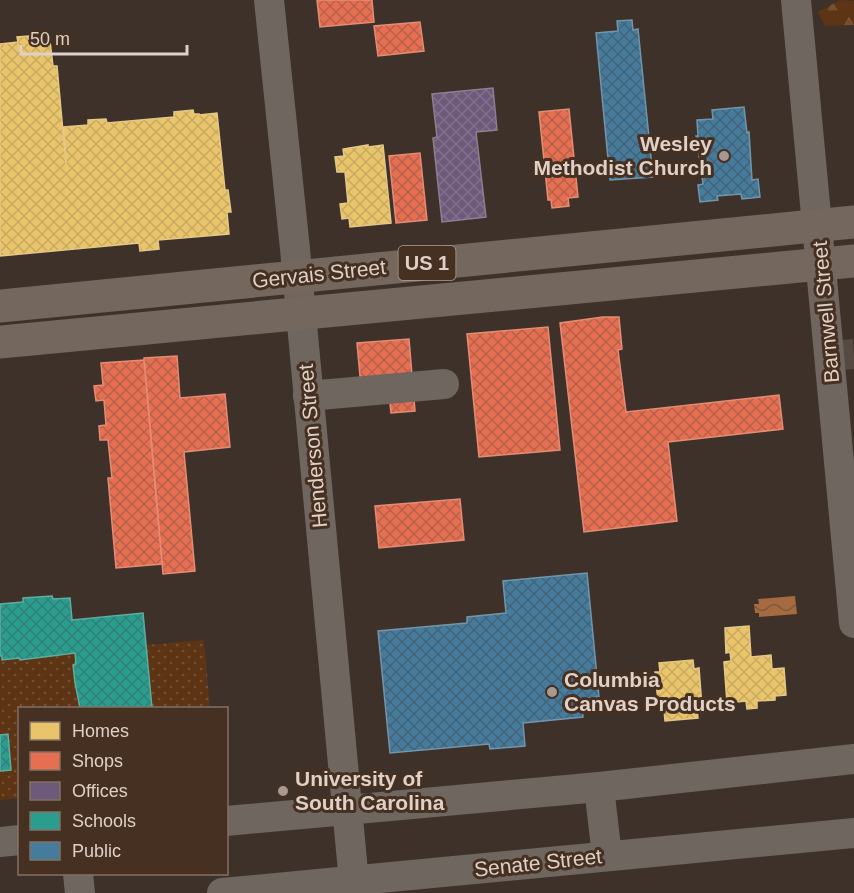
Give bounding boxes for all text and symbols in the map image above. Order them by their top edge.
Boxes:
scale bar [21,18,188,56]
text: 50 m [30,29,70,49]
place label: Wesley Methodist Church [534,132,712,179]
marker: Wesley Methodist Church [717,149,731,163]
street label: Barnwell Street [808,240,843,384]
road number: US 1 [398,246,456,280]
street label: Gervais Street [251,255,387,292]
street label: Henderson Street [294,363,331,529]
place label: Columbia Canvas Products [564,668,736,715]
marker: Columbia Canvas Products [545,685,559,699]
legend [18,707,228,875]
text: Homes [72,721,129,741]
text: Shops [72,751,123,771]
place label: University of South Carolina [295,767,445,814]
text: Offices [72,781,128,801]
marker: University of South Carolina [276,784,290,798]
text: Schools [72,811,136,831]
text: Public [72,841,121,861]
street label: Senate Street [473,844,603,881]

